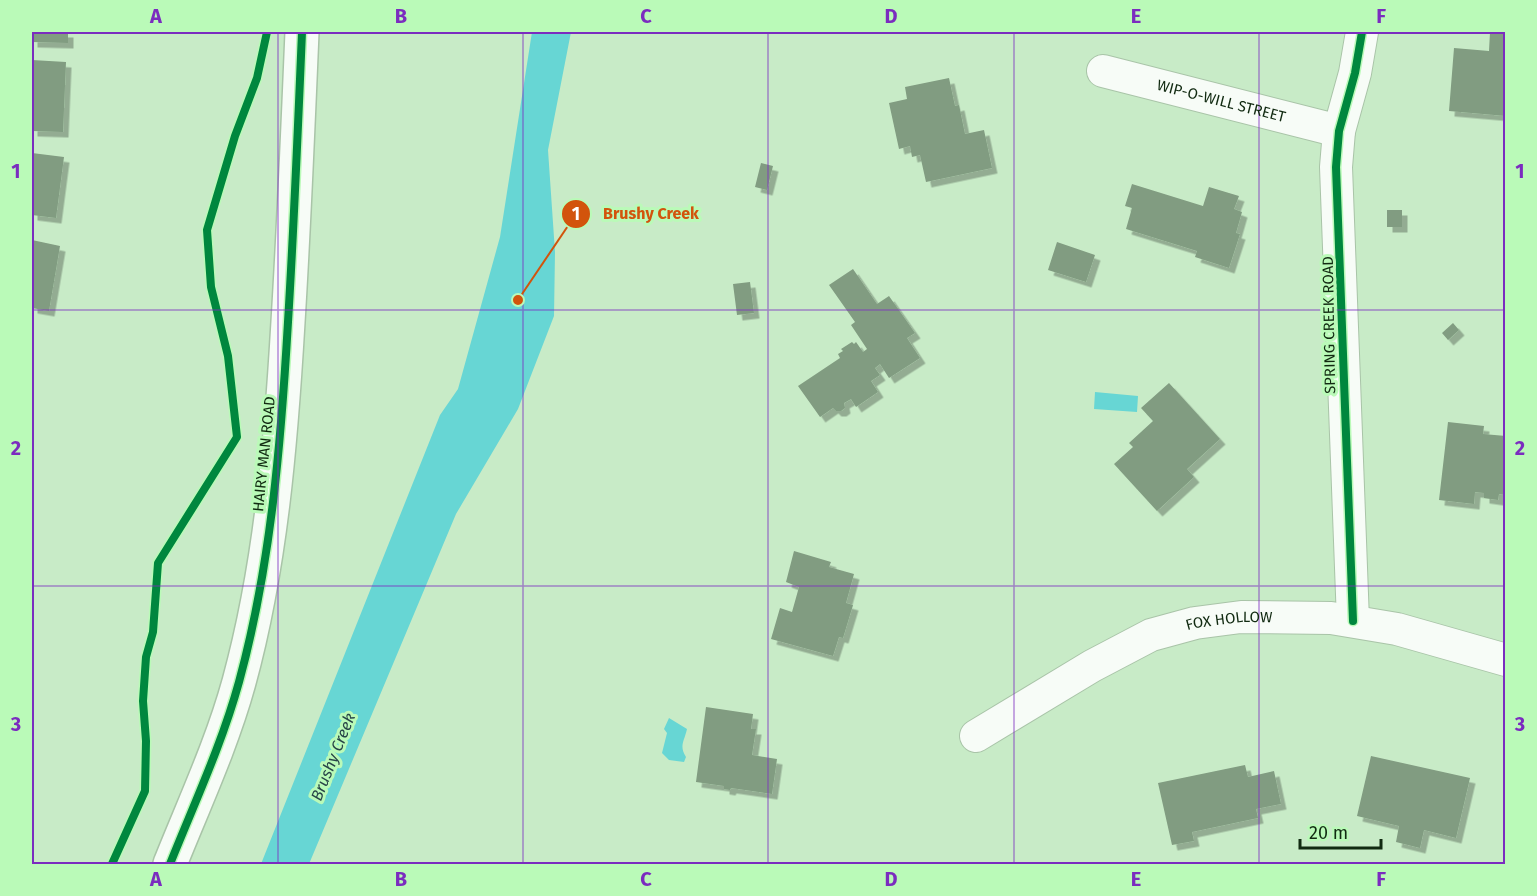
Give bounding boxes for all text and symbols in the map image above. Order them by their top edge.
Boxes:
text: A [149,4,163,28]
text: B [395,4,407,28]
text: C [640,4,652,28]
text: D [884,4,898,28]
text: E [1131,4,1141,28]
text: F [1376,4,1386,28]
street label: WIP-O-WILL STREET [1155,76,1288,126]
text: 1 [11,159,21,183]
text: 1 [1515,159,1525,183]
callout: Brushy Creek [561,197,711,231]
text: 1 [572,203,580,225]
text: Brushy Creek [603,204,699,223]
street label: SPRING CREEK ROAD [1319,256,1339,394]
street label: HAIRY MAN ROAD [249,395,279,513]
text: 2 [11,436,21,460]
text: 2 [1515,436,1525,460]
street label: FOX HOLLOW [1184,608,1273,634]
water label: Brushy Creek [307,710,359,804]
text: 3 [10,712,21,736]
text: 3 [1514,712,1525,736]
scale bar [1300,812,1381,850]
text: 20 m [1309,822,1348,844]
text: A [149,867,163,891]
text: B [395,867,407,891]
text: C [640,867,652,891]
text: D [884,867,898,891]
text: E [1131,867,1141,891]
text: F [1376,867,1386,891]

